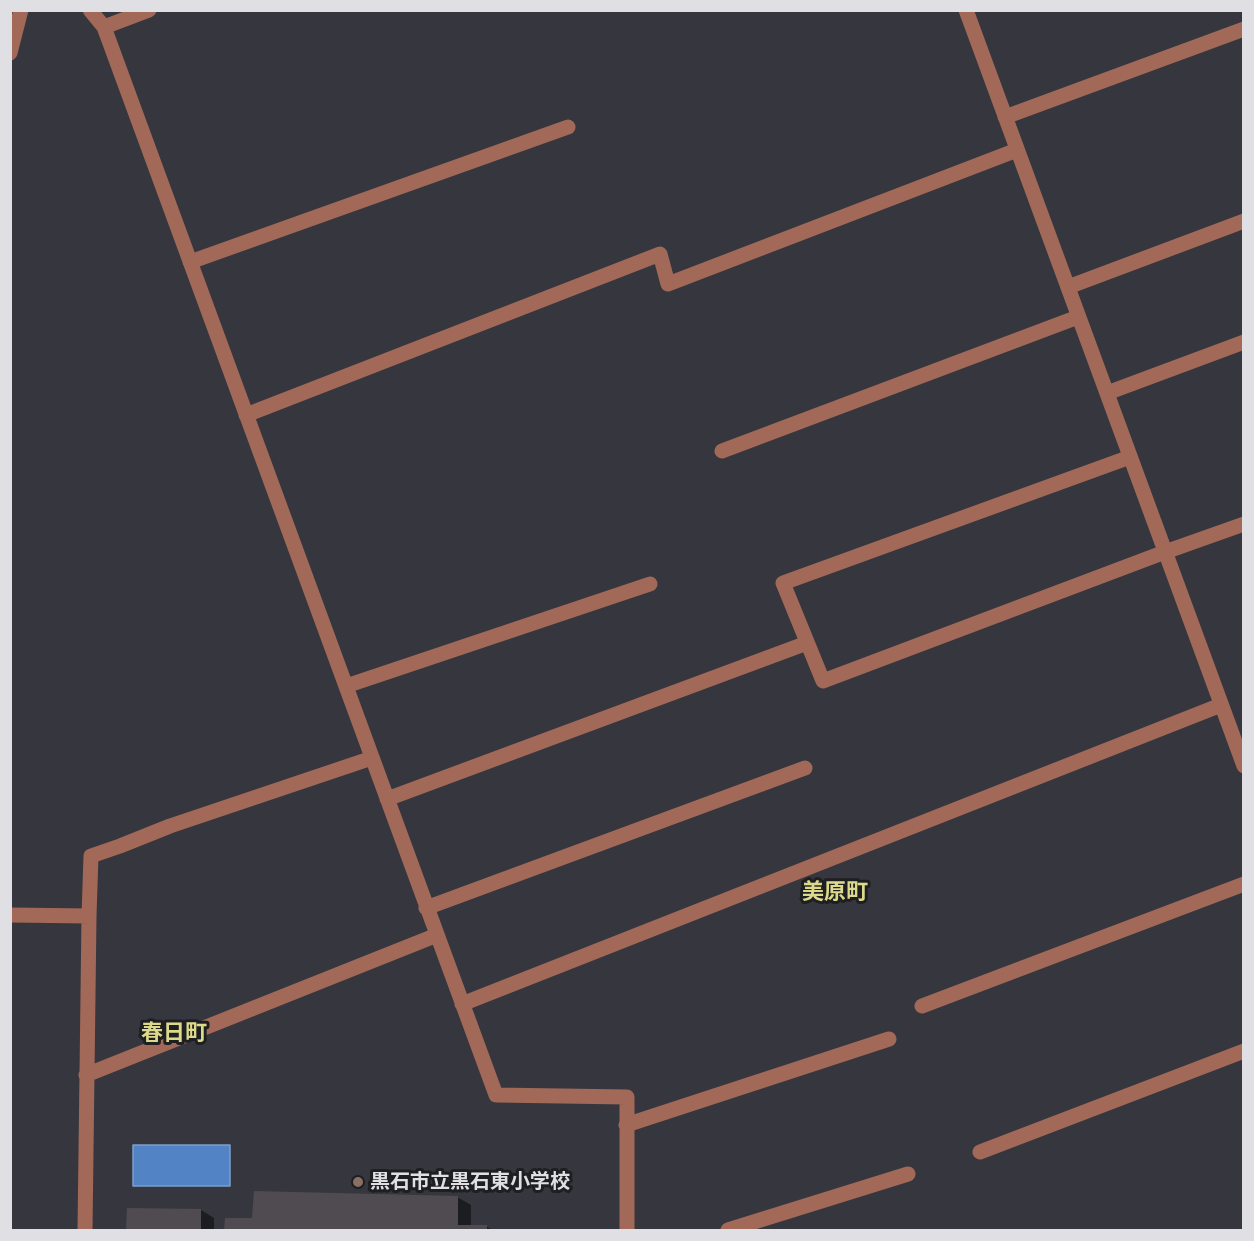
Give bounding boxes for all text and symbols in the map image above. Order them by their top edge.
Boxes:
district label: 美原町 [802,880,868,906]
district label: 春日町 [141,1021,207,1047]
place label: 黒石市立黒石東小学校 [370,1170,570,1194]
marker: 黒石市立黒石東小学校 [351,1175,365,1189]

